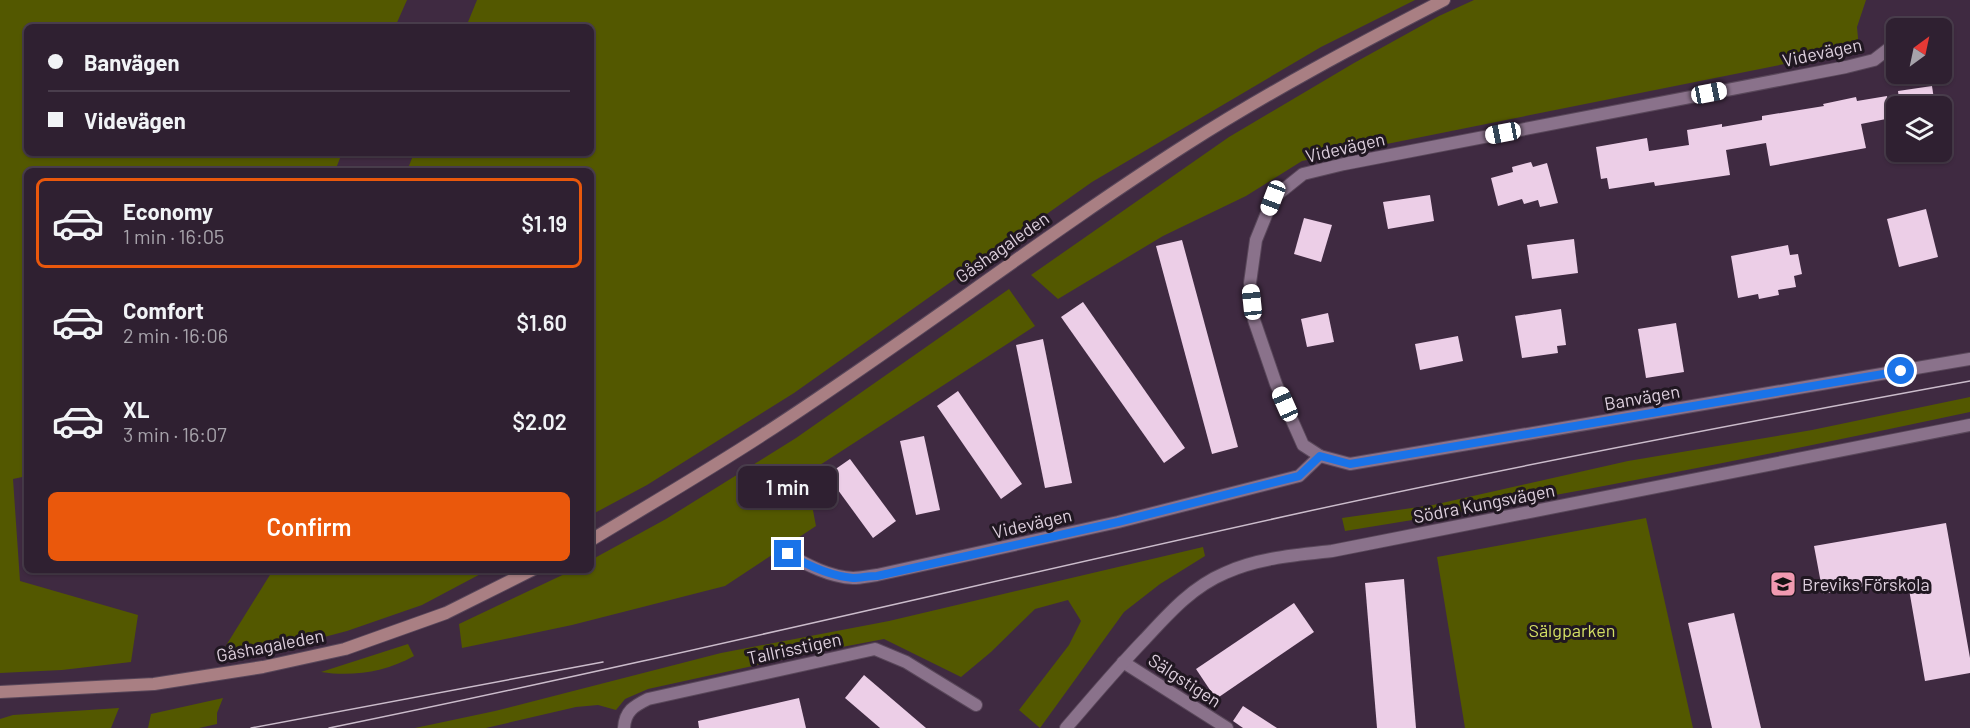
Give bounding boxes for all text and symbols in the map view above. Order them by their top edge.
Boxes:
north arrow [1886,18,1952,84]
map controls [1886,18,1952,162]
street label: Videvägen [1780,33,1864,71]
text: Banvägen [84,49,179,75]
car [1690,81,1728,105]
button: layers [1886,96,1952,162]
text: Videvägen [84,107,186,133]
car [1484,121,1522,145]
street label: Videvägen [1303,127,1387,167]
car [1258,178,1288,218]
icon: car [51,196,105,250]
text: Economy [123,198,213,224]
street label: Gåshagaleden [951,207,1053,287]
text: $1.19 [521,210,567,236]
text: 1 min · 16:05 [123,224,224,248]
car [1241,283,1263,321]
icon: car [51,295,105,349]
text: Comfort [123,297,204,323]
text: $1.60 [517,309,567,335]
text: 2 min · 16:06 [123,323,228,347]
route start [1887,357,1914,384]
street label: Banvägen [1602,380,1682,414]
car [1269,384,1301,424]
icon: car [51,394,105,448]
text: XL [123,396,149,422]
text: $2.02 [512,408,567,434]
text: 3 min · 16:07 [123,422,227,446]
callout: 1 min [738,467,838,509]
text: 1 min [766,475,809,499]
street label: Södra Kungsvägen [1411,478,1557,528]
button: Confirm [48,492,570,561]
street label: Videvägen [990,503,1074,543]
route end [774,540,801,567]
school or university icon: Breviks Förskola [1768,569,1798,599]
place label: Breviks Förskola [1802,573,1930,595]
park label: Sälgparken [1528,619,1616,641]
street label: Gåshagaleden [214,624,326,666]
street label: Tallrisstigen [745,627,843,669]
street label: Sälgstigen [1145,648,1225,712]

